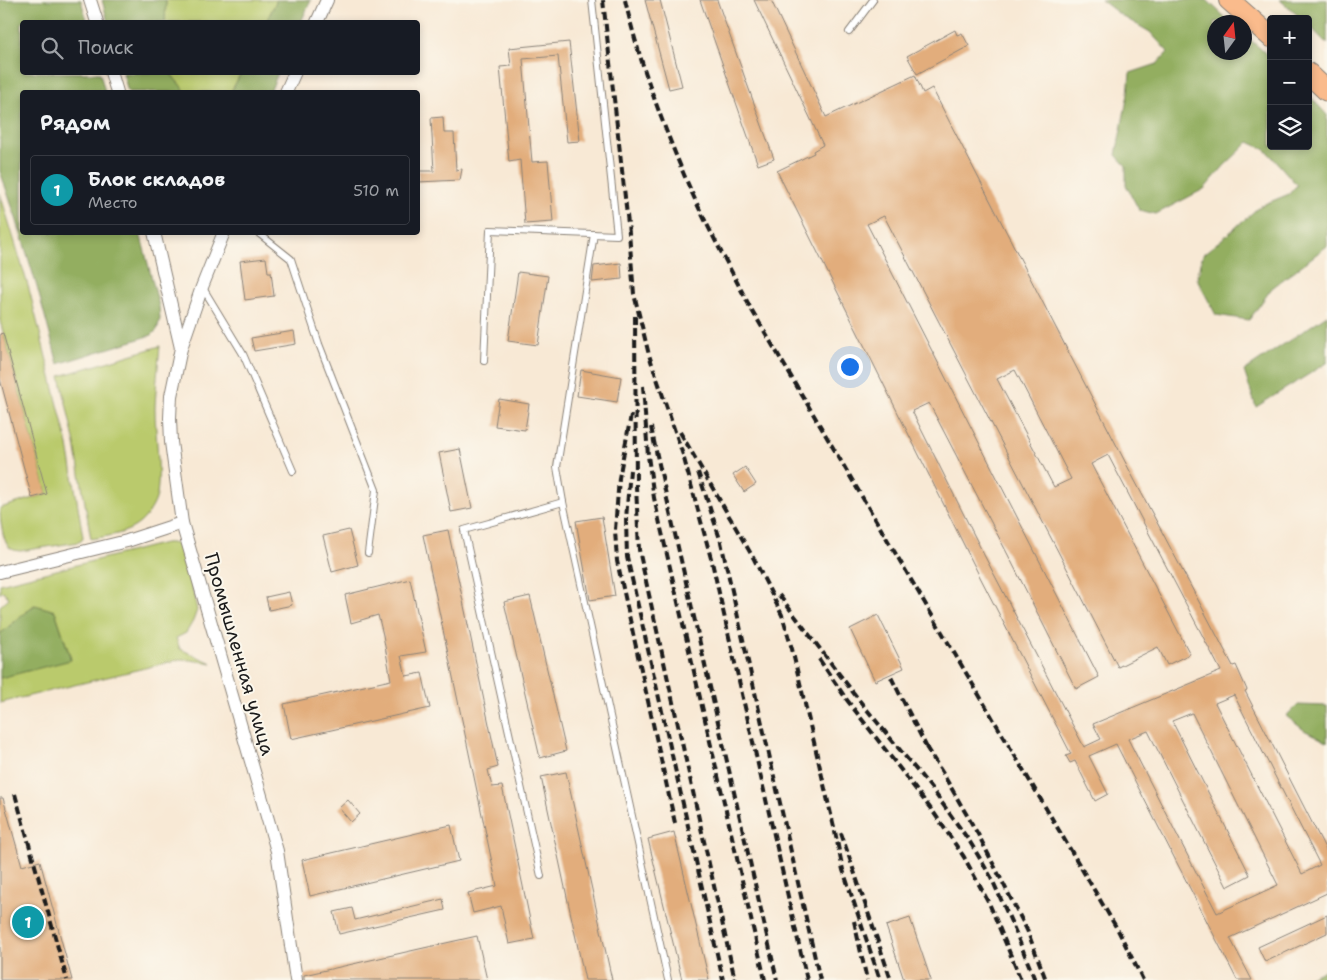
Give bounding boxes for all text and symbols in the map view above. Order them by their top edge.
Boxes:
north arrow [1207,15,1252,60]
map controls [1267,15,1312,150]
button: + [1267,15,1312,60]
search box [20,20,420,75]
icon: search [38,34,66,62]
text: Поиск [78,35,133,60]
button: − [1267,60,1312,105]
button: layers [1267,105,1312,150]
text: Рядом [40,109,110,137]
text: Блок складов [88,167,225,192]
text: 1 [53,180,61,201]
text: 510 m [353,180,399,201]
text: Место [88,192,138,213]
your location [837,354,863,380]
street label: Промышленная улица [199,550,280,759]
pin: 1 [12,903,44,941]

